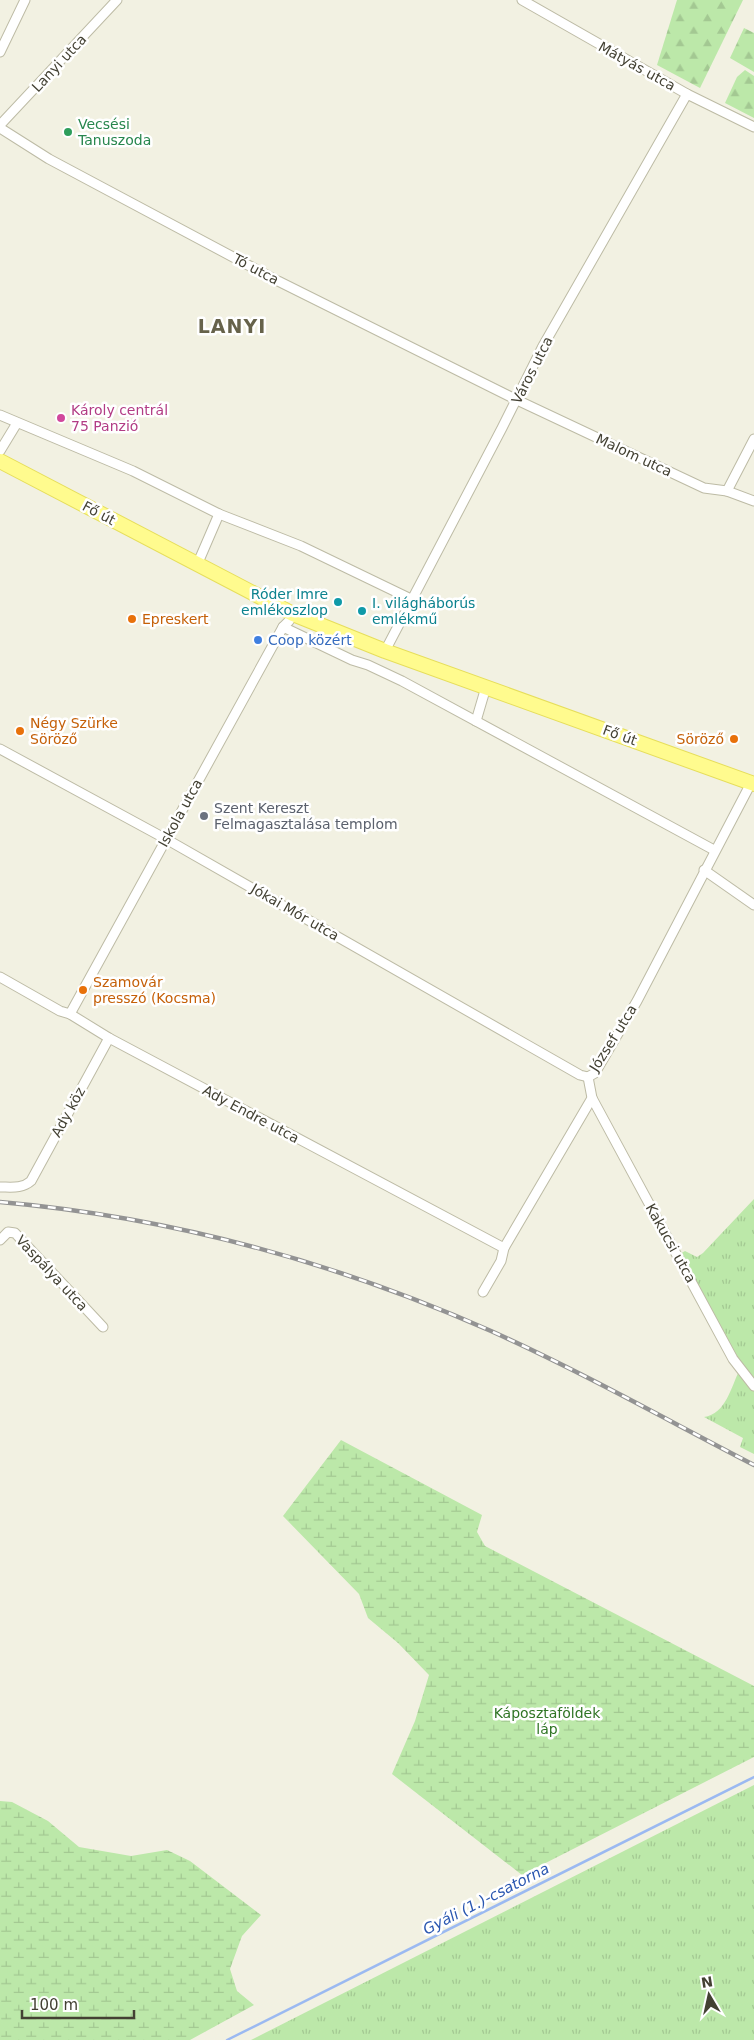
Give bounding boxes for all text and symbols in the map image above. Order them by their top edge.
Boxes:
street label: Lanyi utca [28,31,90,95]
street label: Mátyás utca [596,38,678,94]
place label: Vecsési Tanuszoda [77,116,151,148]
marker: Vecsési Tanuszoda [62,126,74,138]
street label: Tó utca [229,250,282,288]
district label: LANYI [198,315,266,337]
street label: Város utca [508,334,556,406]
place label: Károly centrál 75 Panzió [71,402,168,434]
marker: Károly centrál 75 Panzió [55,412,67,424]
street label: Malom utca [594,430,674,480]
street label: Fő út [80,498,119,529]
place label: Róder Imre emlékoszlop [241,586,328,618]
place label: I. világháborús emlékmű [372,595,475,627]
marker: Róder Imre emlékoszlop [332,596,344,608]
marker: I. világháborús emlékmű [356,605,368,617]
place label: Epreskert [142,611,209,627]
marker: Epreskert [126,613,138,625]
place label: Coop közért [268,632,352,648]
marker: Coop közért [252,634,264,646]
place label: Négy Szürke Söröző [30,715,118,747]
street label: Fő út [601,722,640,749]
marker: Négy Szürke Söröző [14,725,26,737]
place label: Söröző [677,731,724,747]
marker: Söröző [728,733,740,745]
street label: Iskola utca [155,776,205,850]
place label: Szent Kereszt Felmagasztalása templom [214,800,398,832]
marker: Szent Kereszt Felmagasztalása templom [198,810,210,822]
street label: Jókai Mór utca [247,880,342,944]
place label: Szamovár presszó (Kocsma) [93,974,216,1006]
marker: Szamovár presszó (Kocsma) [77,984,89,996]
street label: József utca [586,1002,640,1075]
street label: Ady Endre utca [200,1082,302,1146]
street label: Ady köz [48,1084,88,1140]
street label: Kakucsi utca [643,1201,699,1285]
street label: Vaspálya utca [13,1232,91,1314]
park label: Káposztaföldek láp [494,1705,601,1737]
water label: Gyáli (1.)-csatorna [420,1859,552,1939]
north arrow [684,1970,734,2020]
text: N [700,1973,714,1991]
scale bar [22,1988,135,2020]
text: 100 m [30,1996,78,2014]

